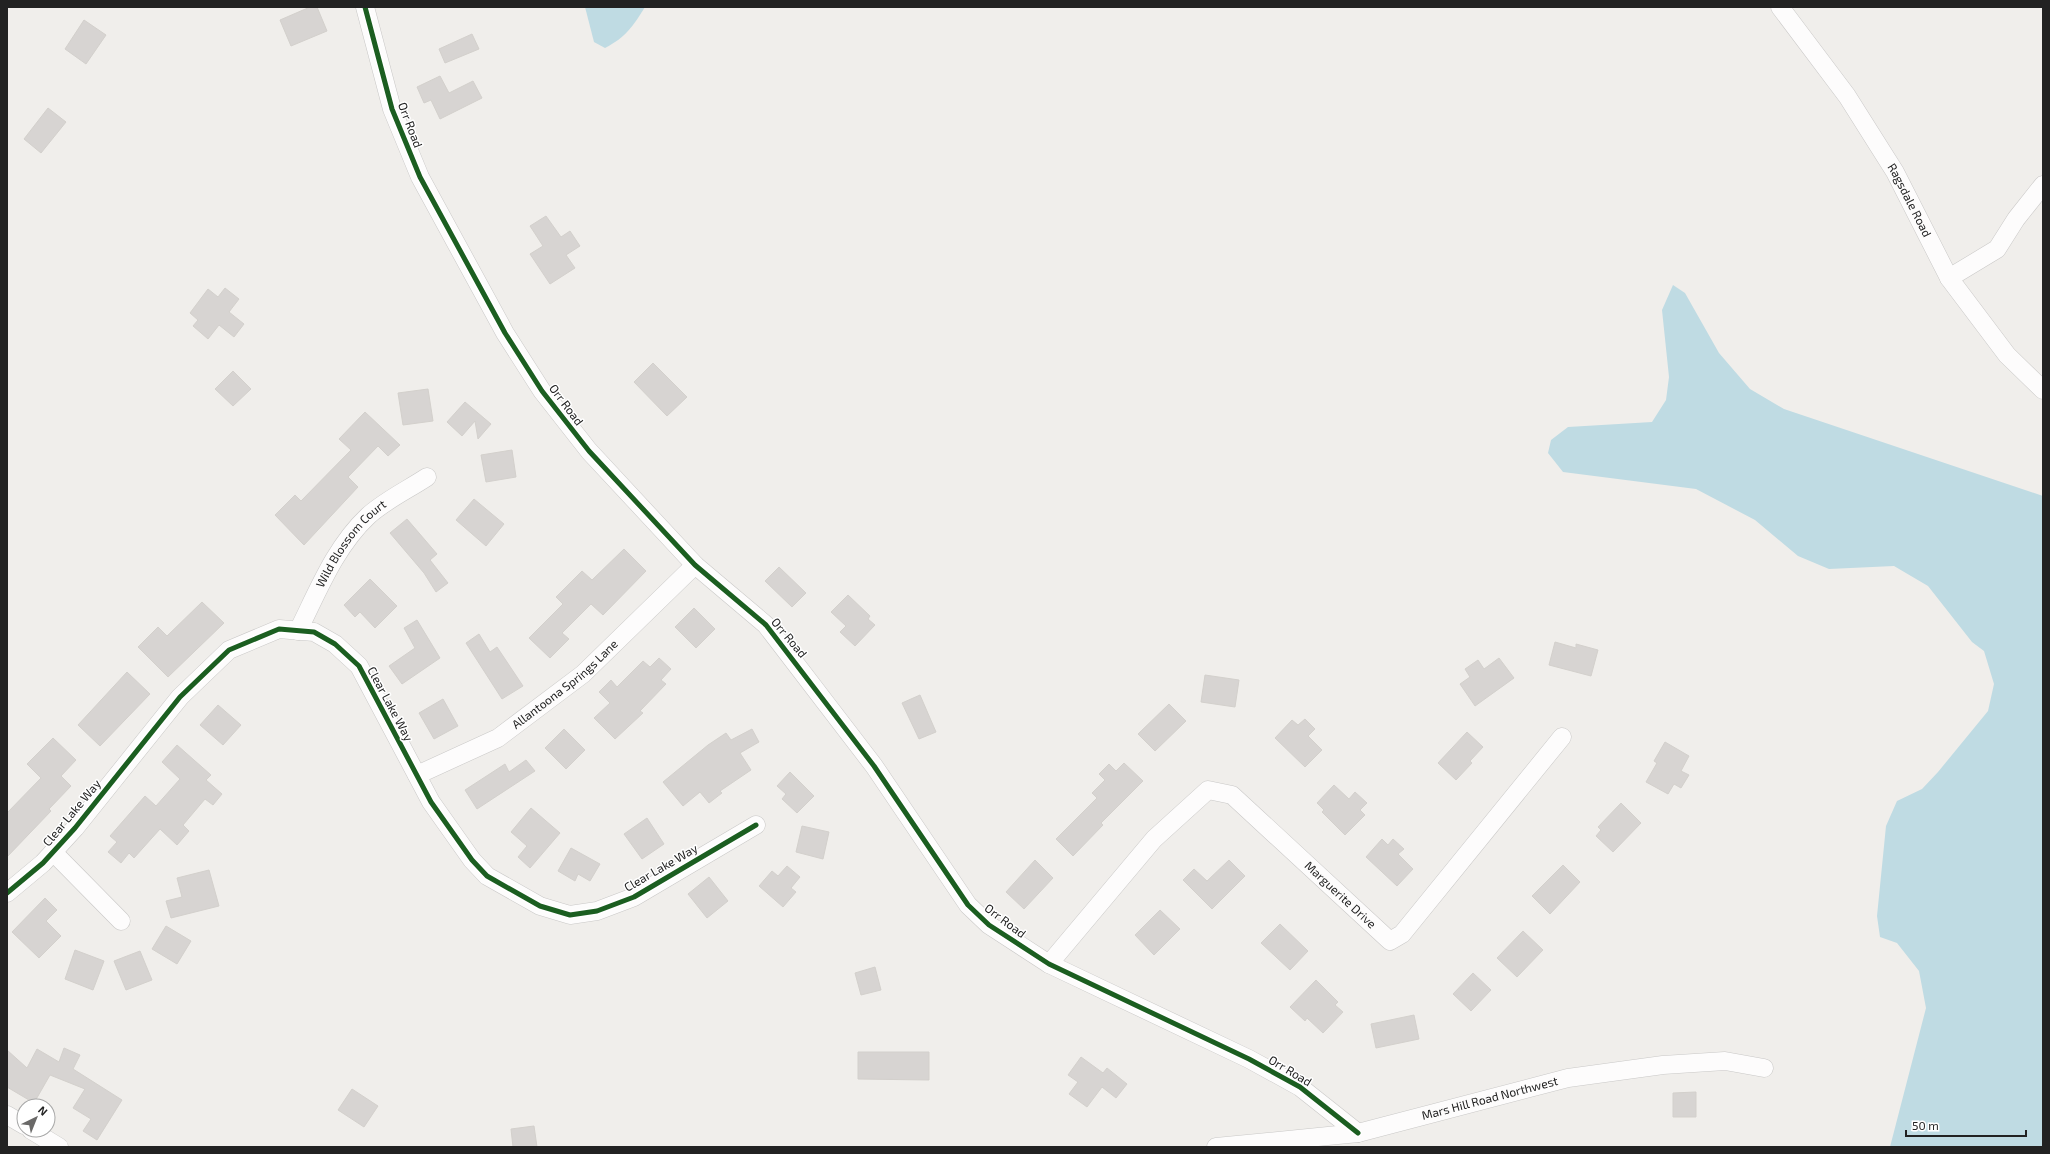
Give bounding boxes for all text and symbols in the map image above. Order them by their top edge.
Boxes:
street label: Orr Road [396,100,426,149]
street label: Ragsdale Road [1885,160,1935,239]
street label: Orr Road [547,381,587,428]
street label: Wild Blossom Court [312,496,389,589]
street label: Orr Road [769,615,810,660]
street label: Allantoona Springs Lane [509,636,620,731]
street label: Clear Lake Way [365,664,417,744]
street label: Clear Lake Way [39,776,104,848]
street label: Clear Lake Way [621,840,700,894]
street label: Marguerite Drive [1302,858,1379,931]
street label: Orr Road [982,900,1029,940]
street label: Orr Road [1266,1052,1315,1088]
street label: Mars Hill Road Northwest [1420,1073,1560,1122]
north arrow [16,1098,56,1138]
text: N [36,1103,51,1118]
scale bar [1906,1112,2026,1138]
text: 50 m [1912,1118,1939,1132]

